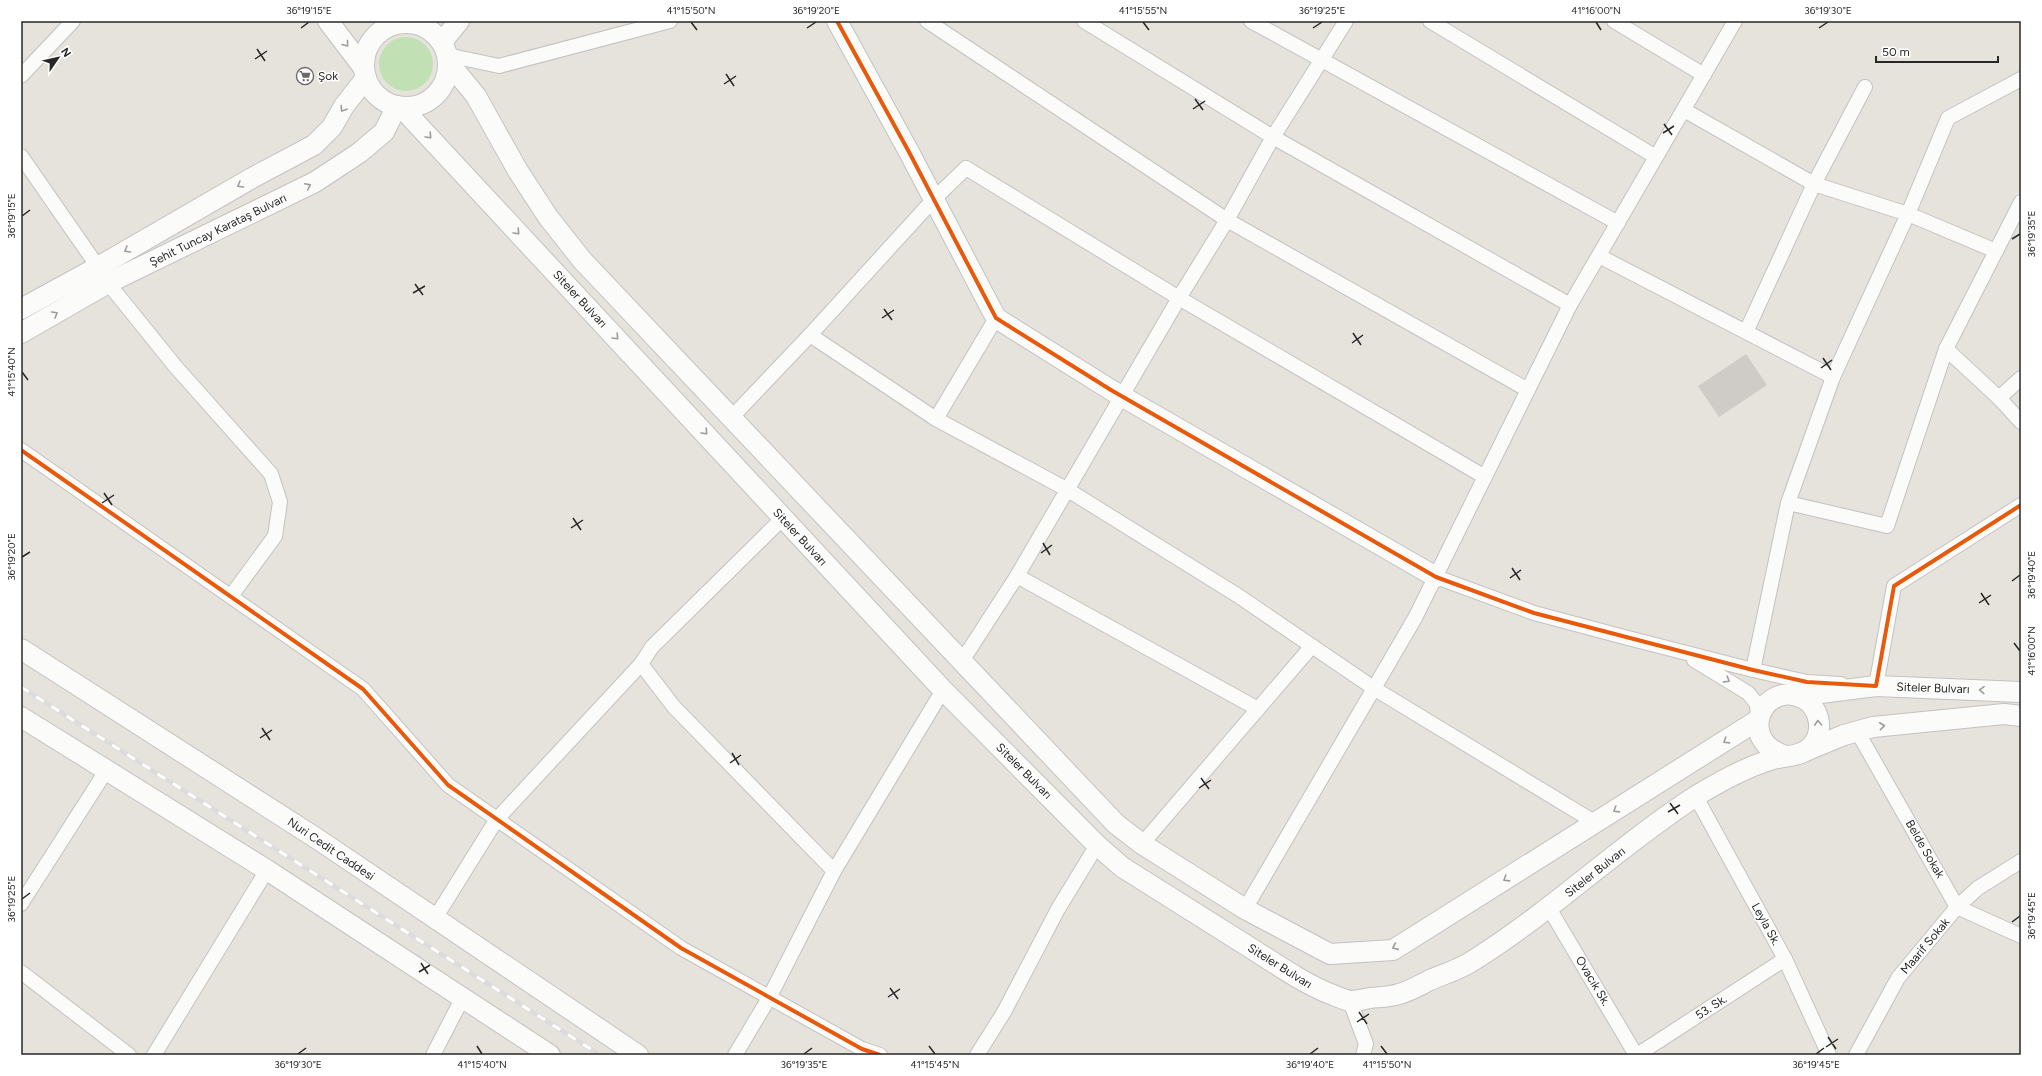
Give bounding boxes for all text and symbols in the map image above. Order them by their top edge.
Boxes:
text: 36°19'15"E [286,4,332,17]
text: 41°15'50"N [666,4,716,17]
text: 36°19'20"E [792,4,840,17]
text: 41°15'55"N [1119,4,1167,17]
text: 36°19'25"E [1298,4,1346,17]
text: 41°16'00"N [1571,4,1621,17]
text: 36°19'30"E [1804,4,1852,17]
north arrow [38,38,78,78]
scale bar [1876,38,1998,64]
one-way arrow [341,40,348,47]
text: 50 m [1882,45,1910,59]
text: N [58,46,74,60]
supermarket icon: Şok [295,66,315,86]
place label: Şok [318,69,338,83]
one-way arrow [340,105,347,112]
one-way arrow [424,131,432,139]
one-way arrow [237,180,244,187]
one-way arrow [304,183,311,191]
street label: Şehit Tuncay Karataş Bulvarı [147,191,289,269]
text: 36°19'15"E [5,193,18,239]
text: 36°19'35"E [2025,210,2038,257]
one-way arrow [513,227,520,234]
one-way arrow [124,246,132,253]
street label: Siteler Bulvarı [550,267,610,331]
one-way arrow [51,311,58,318]
one-way arrow [611,332,618,340]
text: 41°15'40"N [5,347,18,397]
one-way arrow [700,427,707,435]
street label: Siteler Bulvarı [770,505,830,569]
text: 36°19'20"E [5,533,18,581]
text: 36°19'40"E [2025,551,2038,599]
text: 41°16'00"N [2025,626,2038,676]
one-way arrow [1723,675,1730,683]
street label: Siteler Bulvarı [1896,680,1970,696]
one-way arrow [1979,686,1985,694]
one-way arrow [1814,720,1823,726]
one-way arrow [1879,722,1885,731]
one-way arrow [1723,736,1730,743]
street label: Siteler Bulvarı [993,740,1055,802]
one-way arrow [1613,806,1620,813]
street label: Nuri Cedit Caddesi [285,815,377,883]
street label: Belde Sokak [1903,817,1947,881]
street label: Siteler Bulvarı [1562,844,1628,900]
text: 36°19'25"E [5,875,18,923]
one-way arrow [1503,875,1510,882]
text: 36°19'45"E [2025,892,2038,940]
street label: Leyla Sk. [1749,900,1783,948]
street label: Maarif Sokak [1898,915,1953,977]
street label: Siteler Bulvarı [1245,941,1315,991]
one-way arrow [1392,942,1399,950]
street label: Ovacık Sk. [1573,954,1613,1008]
street label: 53. Sk. [1693,992,1729,1022]
text: 36°19'30"E [274,1058,322,1071]
text: 41°15'40"N [457,1058,507,1071]
text: 36°19'35"E [781,1058,828,1071]
text: 41°15'45"N [911,1058,959,1071]
text: 36°19'40"E [1286,1058,1334,1071]
text: 41°15'50"N [1362,1058,1412,1071]
text: 36°19'45"E [1792,1058,1840,1071]

